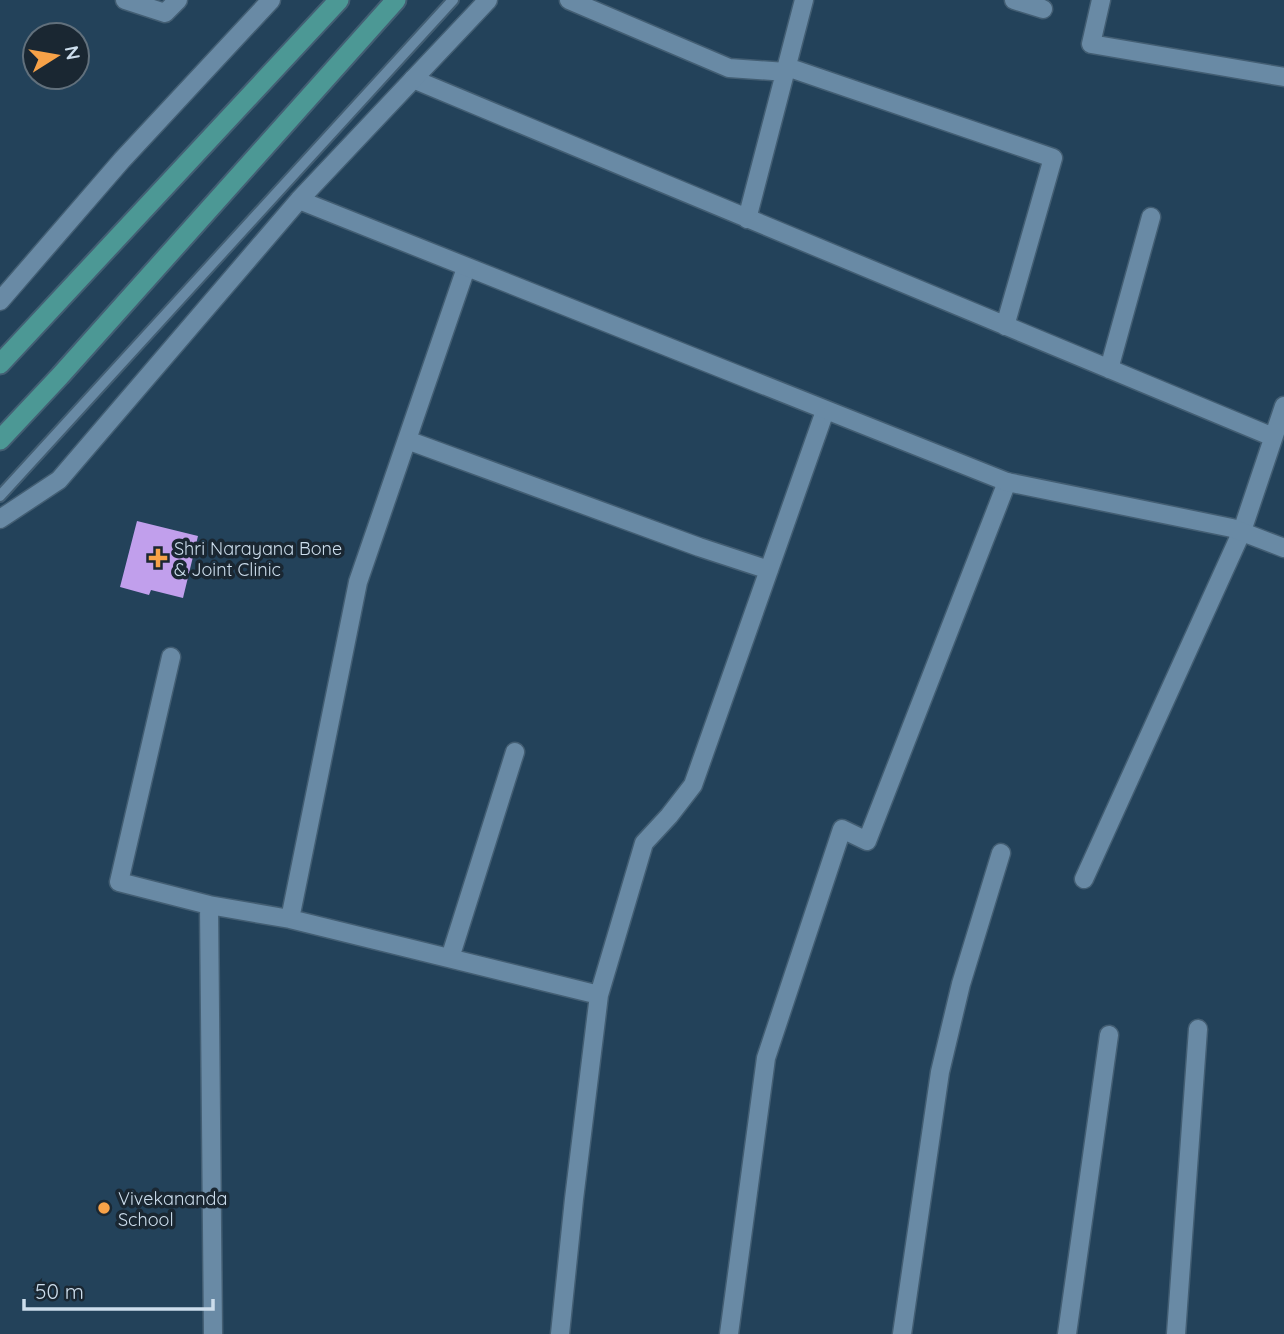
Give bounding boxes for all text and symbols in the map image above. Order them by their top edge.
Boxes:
north arrow [21,21,91,91]
text: N [60,44,86,62]
place label: Shri Narayana Bone & Joint Clinic [174,537,342,581]
marker: Shri Narayana Bone & Joint Clinic [148,548,168,568]
place label: Vivekananda School [118,1187,227,1231]
marker: Vivekananda School [96,1200,112,1216]
scale bar [24,1268,214,1312]
text: 50 m [35,1278,84,1304]

